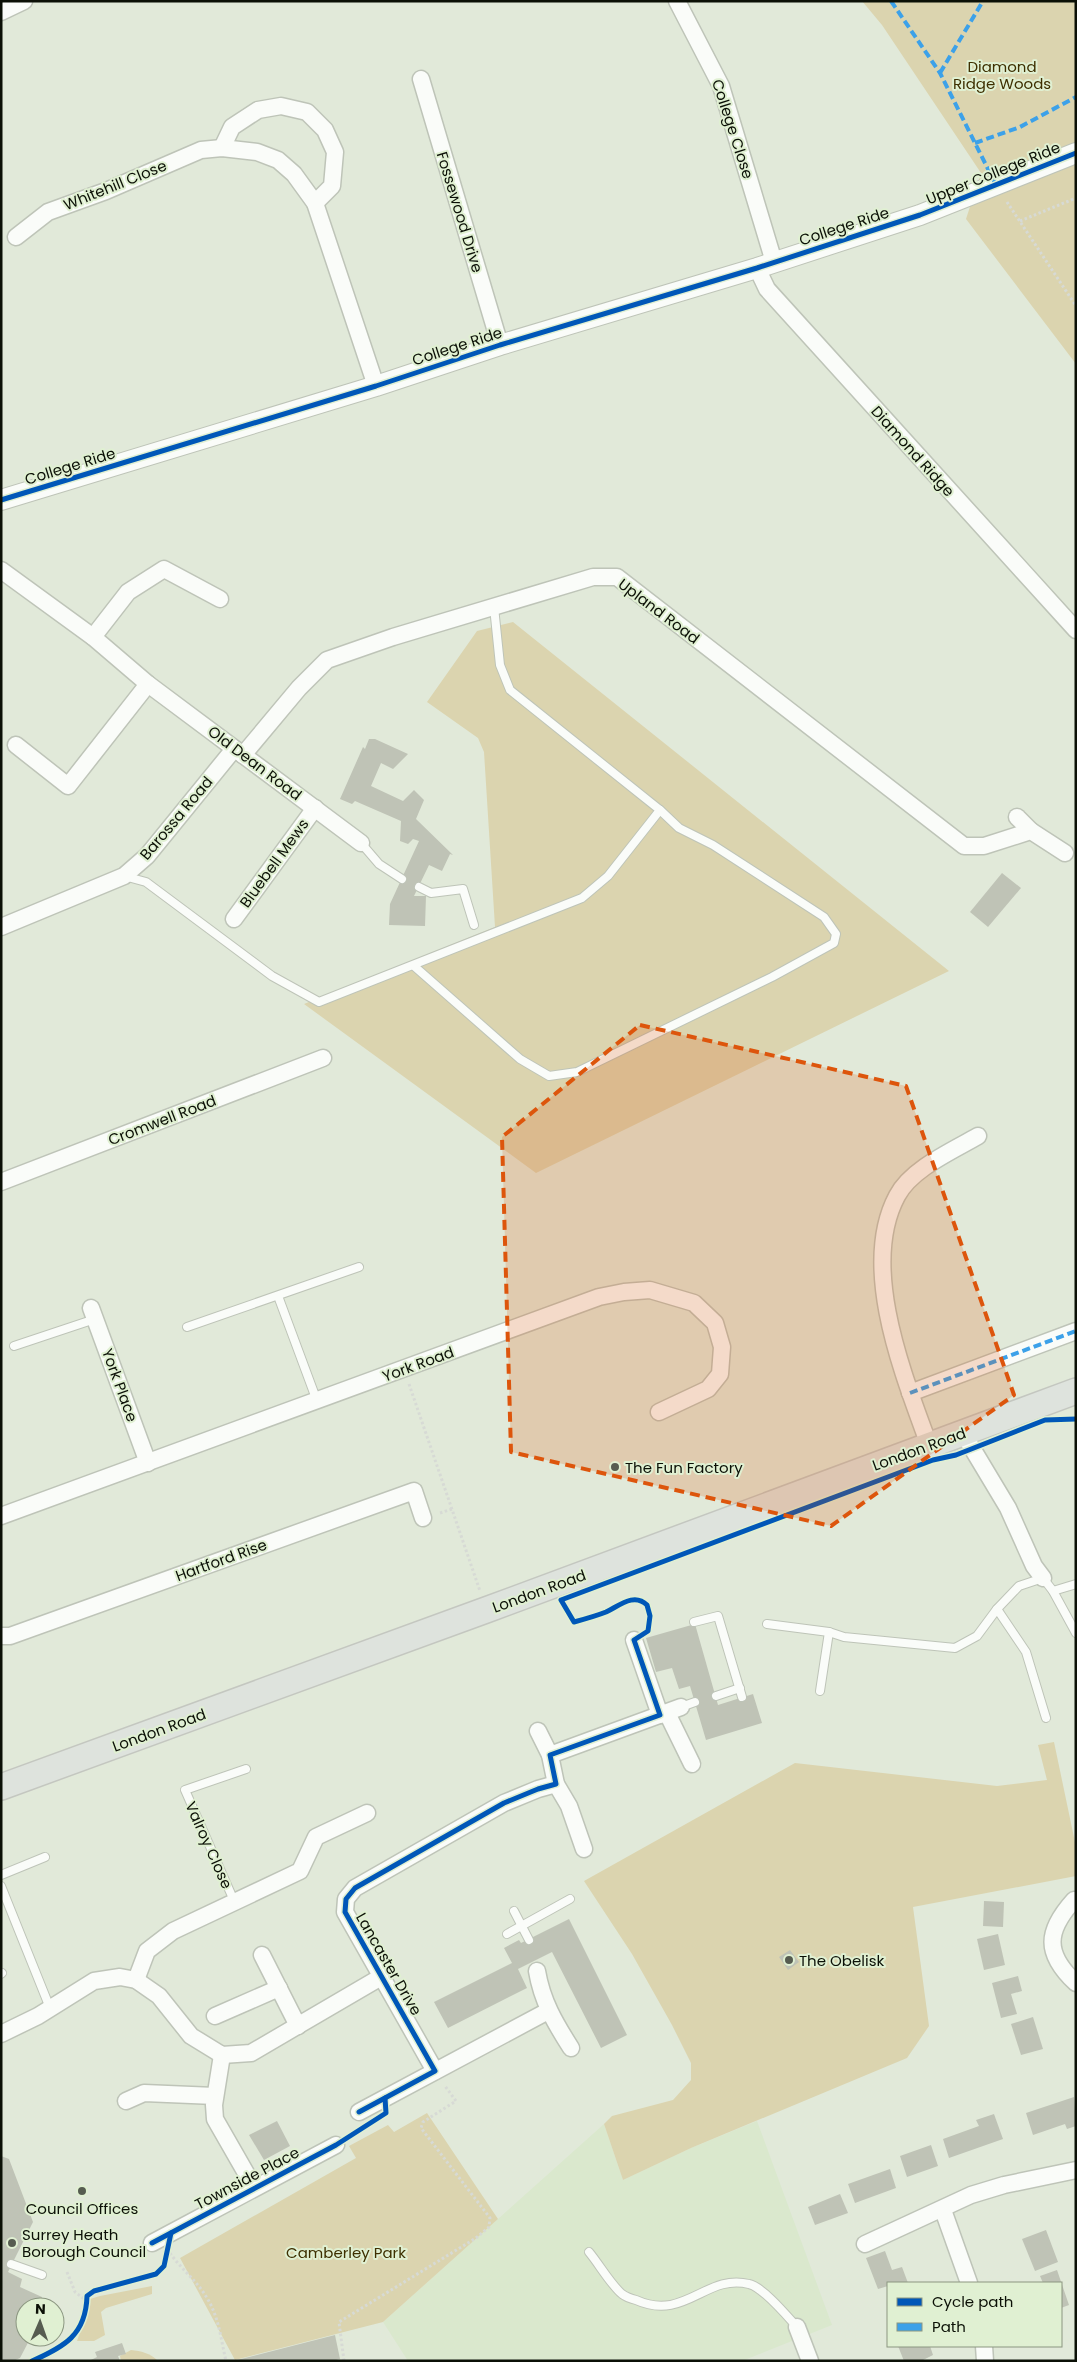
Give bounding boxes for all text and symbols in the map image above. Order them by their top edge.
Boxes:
park label: Diamond Ridge Woods [953,56,1051,94]
street label: College Close [707,77,759,181]
street label: Upper College Ride [923,137,1063,209]
street label: Fossewood Drive [432,149,488,275]
street label: Whitehill Close [60,155,170,215]
street label: College Ride [796,202,892,250]
street label: College Ride [409,322,505,370]
street label: Diamond Ridge [867,401,959,501]
street label: College Ride [22,442,118,490]
street label: Upland Road [614,573,704,649]
street label: Old Dean Road [204,721,306,805]
street label: Barossa Road [135,772,217,864]
street label: Bluebell Mews [235,814,313,912]
street label: Cromwell Road [105,1090,219,1150]
street label: York Road [379,1341,457,1387]
street label: York Place [97,1345,143,1425]
street label: London Road [869,1422,969,1476]
place label: The Fun Factory [625,1457,743,1478]
marker: The Fun Factory [609,1461,621,1473]
street label: Hartford Rise [172,1534,270,1586]
street label: London Road [489,1564,589,1618]
street label: London Road [109,1703,209,1757]
street label: Valroy Close [180,1798,238,1892]
street label: Lancaster Drive [351,1909,427,2019]
place label: The Obelisk [799,1950,884,1971]
marker: The Obelisk [783,1954,795,1966]
street label: Townside Place [191,2142,303,2214]
marker: Council Offices [76,2185,88,2197]
place label: Council Offices [26,2198,138,2219]
place label: Surrey Heath Borough Council [22,2224,146,2262]
marker: Surrey Heath Borough Council [6,2237,18,2249]
park label: Camberley Park [286,2242,406,2263]
legend [887,2282,1062,2347]
text: Cycle path [932,2291,1013,2312]
north arrow [15,2297,65,2347]
text: N [35,2299,46,2319]
text: Path [932,2316,966,2337]

